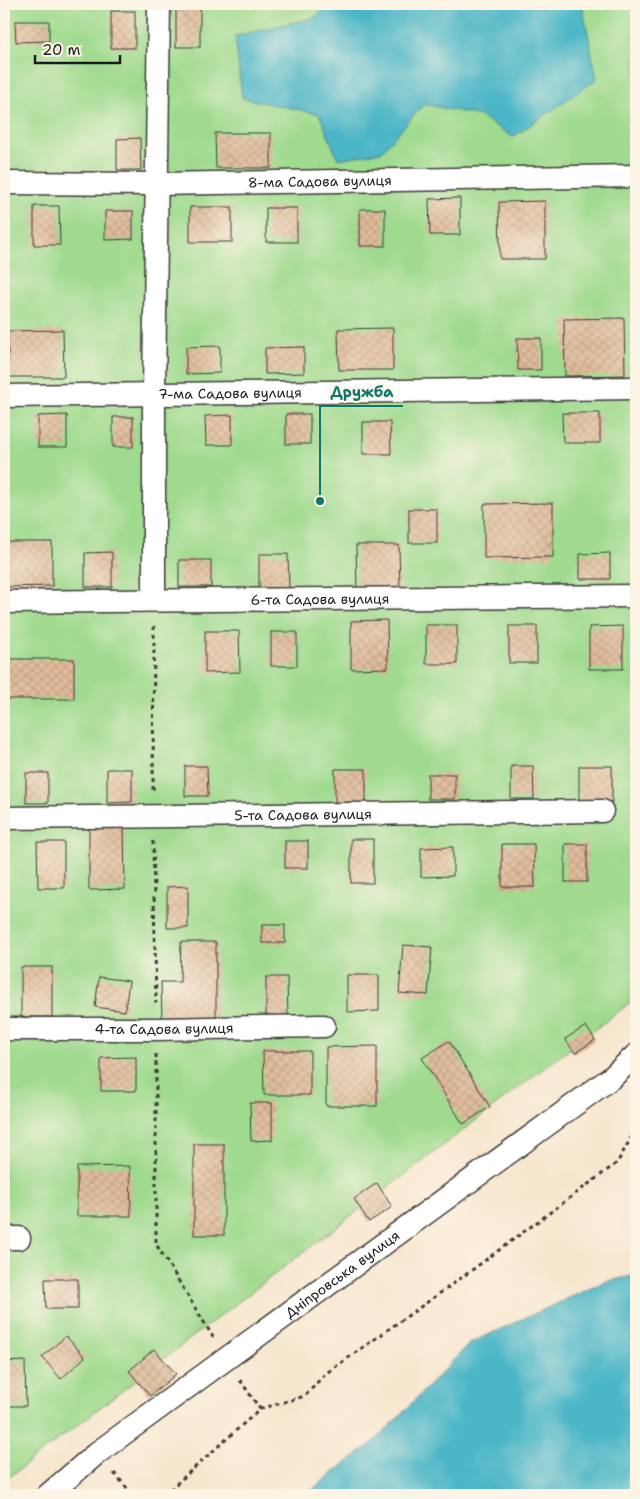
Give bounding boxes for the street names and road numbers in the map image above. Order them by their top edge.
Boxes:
street label: 8-ма Садова вулиця [248,171,392,191]
street label: 7-ма Садова вулиця [158,383,302,403]
street label: 6-та Садова вулиця [250,589,390,609]
street label: 5-та Садова вулиця [234,805,372,824]
street label: 4-та Садова вулиця [94,1019,234,1038]
street label: Дніпровська вулиця [281,1226,403,1322]

